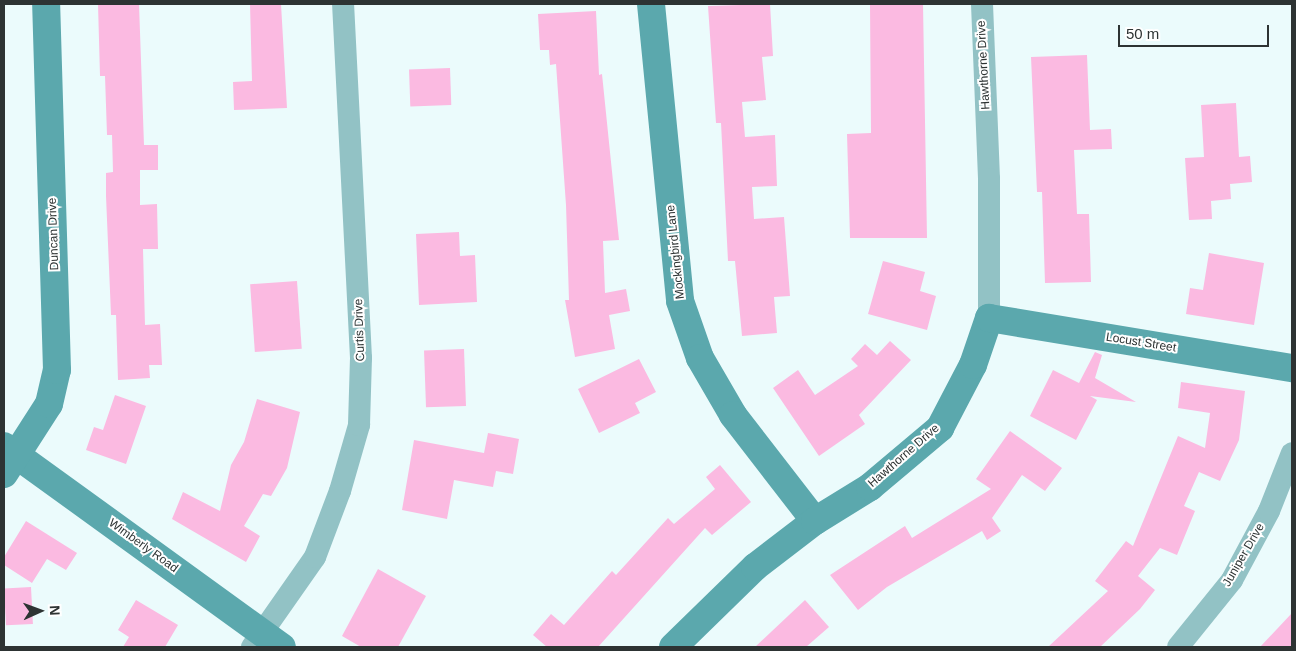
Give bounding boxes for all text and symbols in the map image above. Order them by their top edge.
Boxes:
scale bar [1121,15,1272,47]
street label: Hawthorne Drive [974,20,994,110]
text: 50 m [1126,25,1159,42]
street label: Duncan Drive [46,197,62,271]
street label: Mockingbird Lane [664,204,688,300]
street label: Curtis Drive [352,298,368,362]
street label: Locust Street [1105,330,1177,356]
street label: Hawthorne Drive [866,421,942,491]
street label: Wimberly Road [106,516,180,576]
street label: Juniper Drive [1220,521,1268,589]
north arrow [15,586,65,636]
text: N [47,605,63,616]

